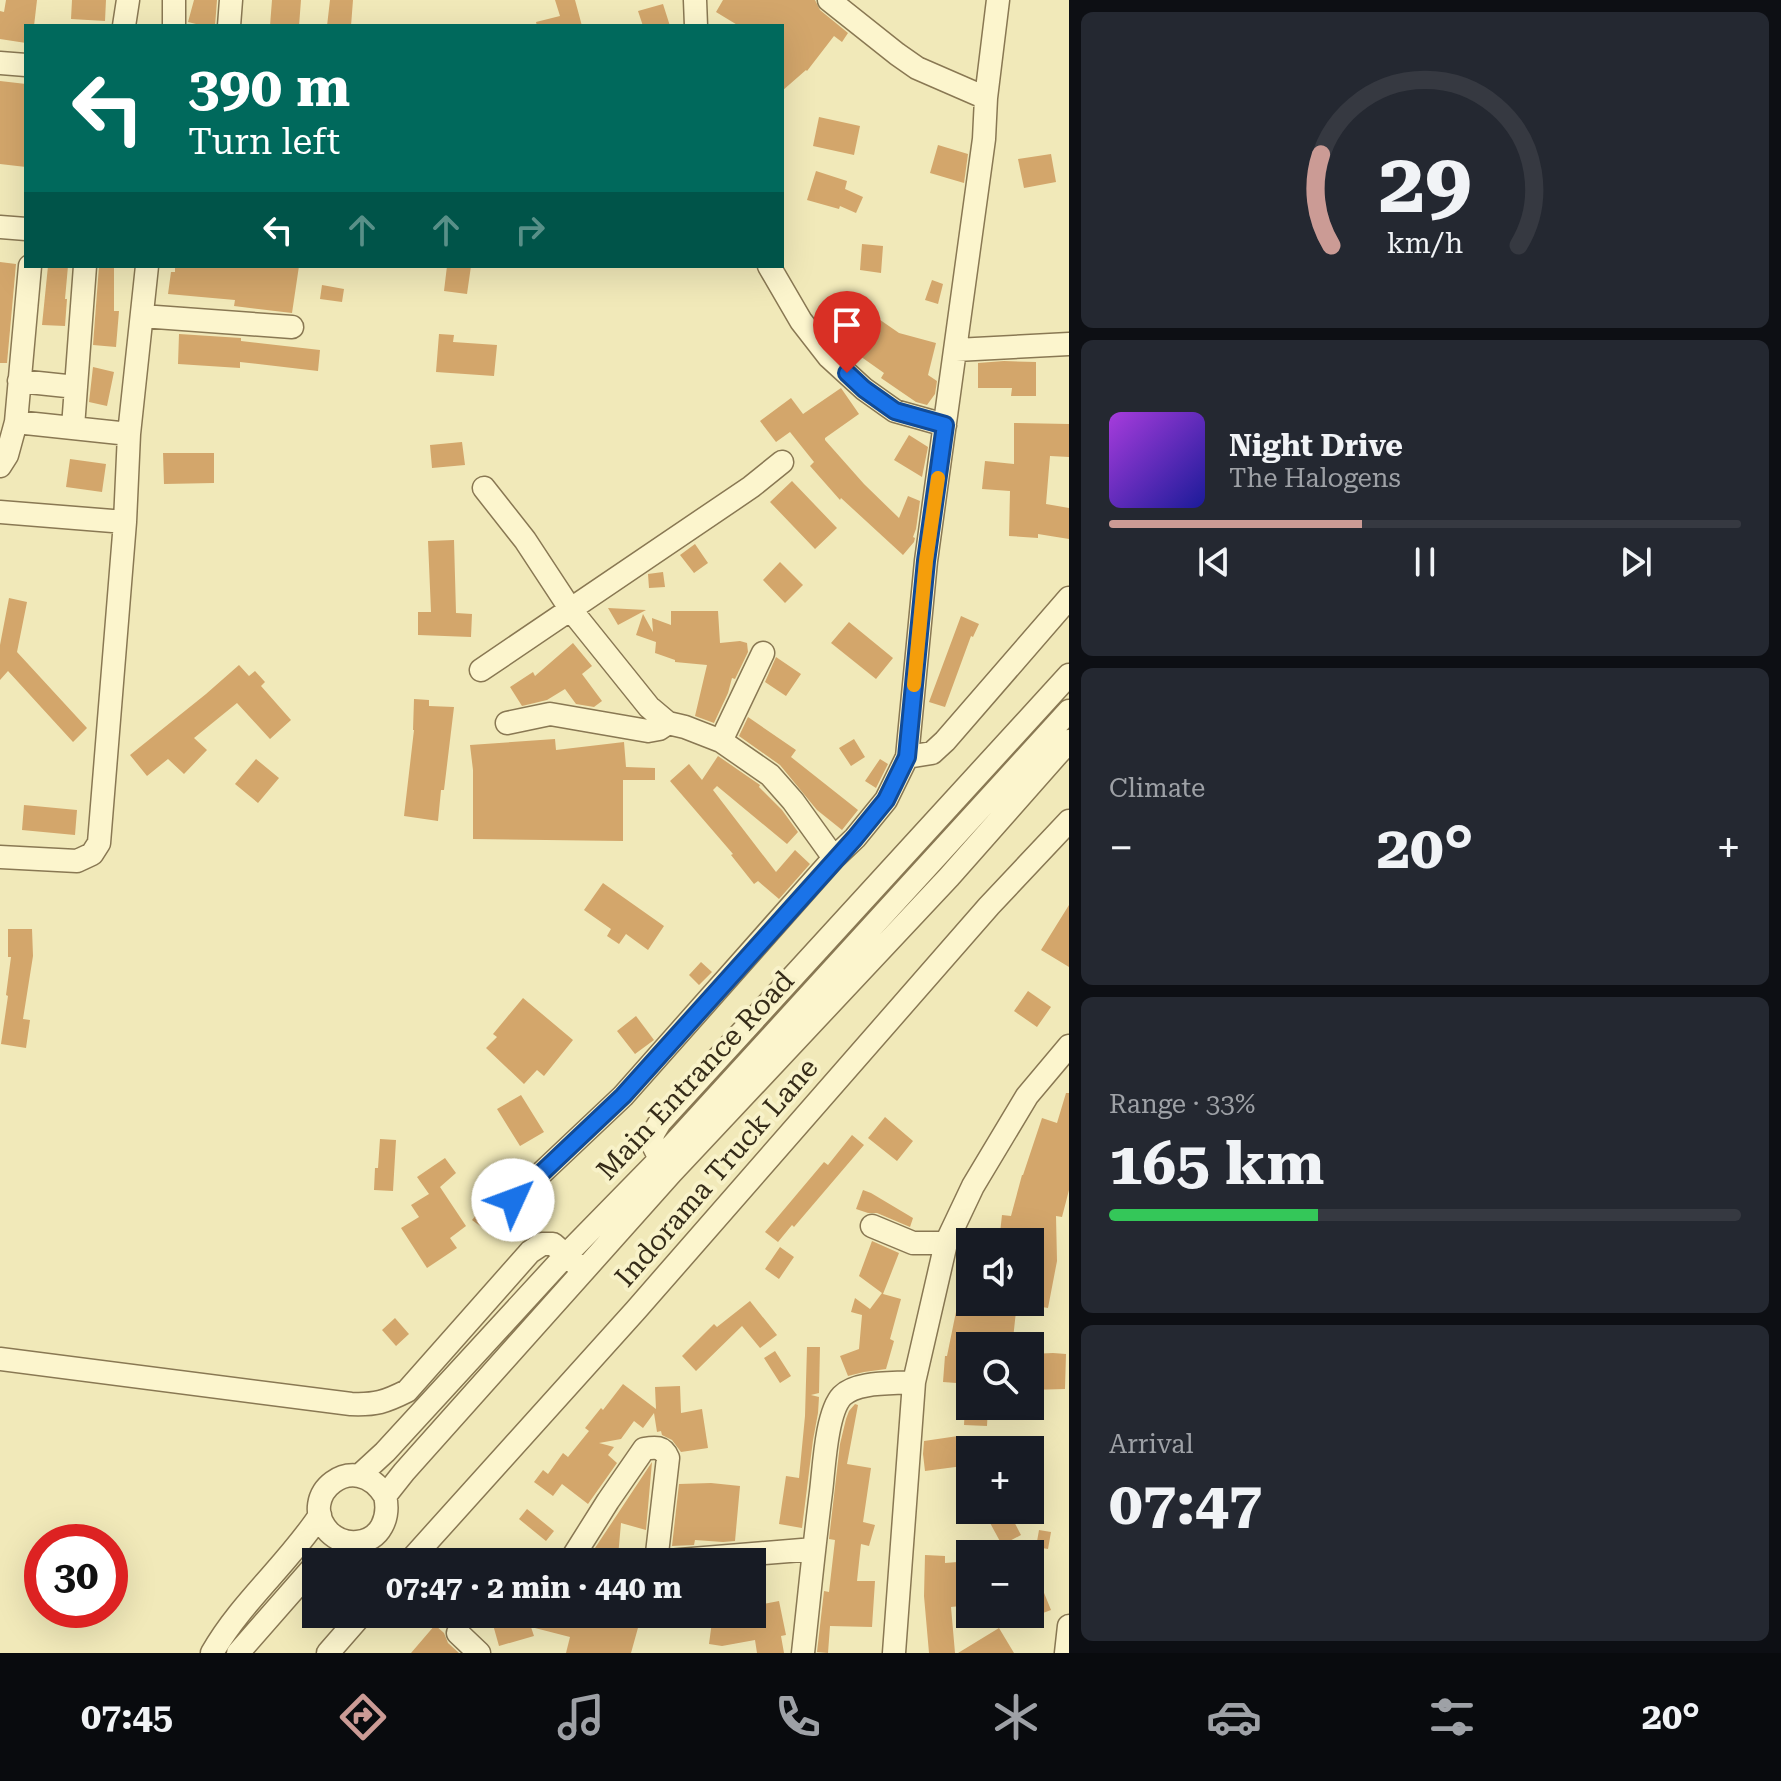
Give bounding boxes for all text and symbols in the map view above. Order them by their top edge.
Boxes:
text: 390 m [188,54,350,120]
icon: left [56,56,160,160]
text: Turn left [188,121,340,163]
text: 29 [1378,135,1472,232]
icon: left [256,208,300,252]
icon: ahead [340,208,384,252]
icon: ahead [424,208,468,252]
icon: right [508,208,552,252]
text: km/h [1387,226,1463,260]
pin [813,291,881,373]
icon: arrive [825,303,869,347]
text: Night Drive [1229,428,1403,463]
text: The Halogens [1229,463,1401,493]
icon: previous [1192,540,1236,584]
icon: pause [1403,540,1447,584]
icon: next [1614,540,1658,584]
text: Climate [1109,773,1205,803]
text: 20° [1376,812,1474,883]
text: − [1109,822,1134,874]
text: + [1716,822,1741,874]
street label: Main Entrance Road [590,964,801,1187]
street label: Indorama Truck Lane [608,1051,825,1293]
text: Range · 33% [1109,1089,1255,1119]
text: 165 km [1109,1128,1324,1199]
position arrow [471,1158,555,1242]
map controls [956,1228,1044,1628]
button: sound [956,1228,1044,1316]
button: search [956,1332,1044,1420]
text: Arrival [1109,1429,1194,1459]
button: + [956,1436,1044,1524]
text: 07:47 [1109,1468,1262,1539]
speed limit sign: 30 [24,1524,128,1628]
button: − [956,1540,1044,1628]
text: 07:47 · 2 min · 440 m [386,1570,682,1605]
icon: directions [335,1689,391,1745]
icon: music [553,1689,609,1745]
icon: phone [770,1689,826,1745]
icon: climate [988,1689,1044,1745]
icon: car [1206,1689,1262,1745]
icon: filters [1424,1689,1480,1745]
text: 07:45 [81,1696,173,1738]
text: 20° [1642,1696,1700,1738]

